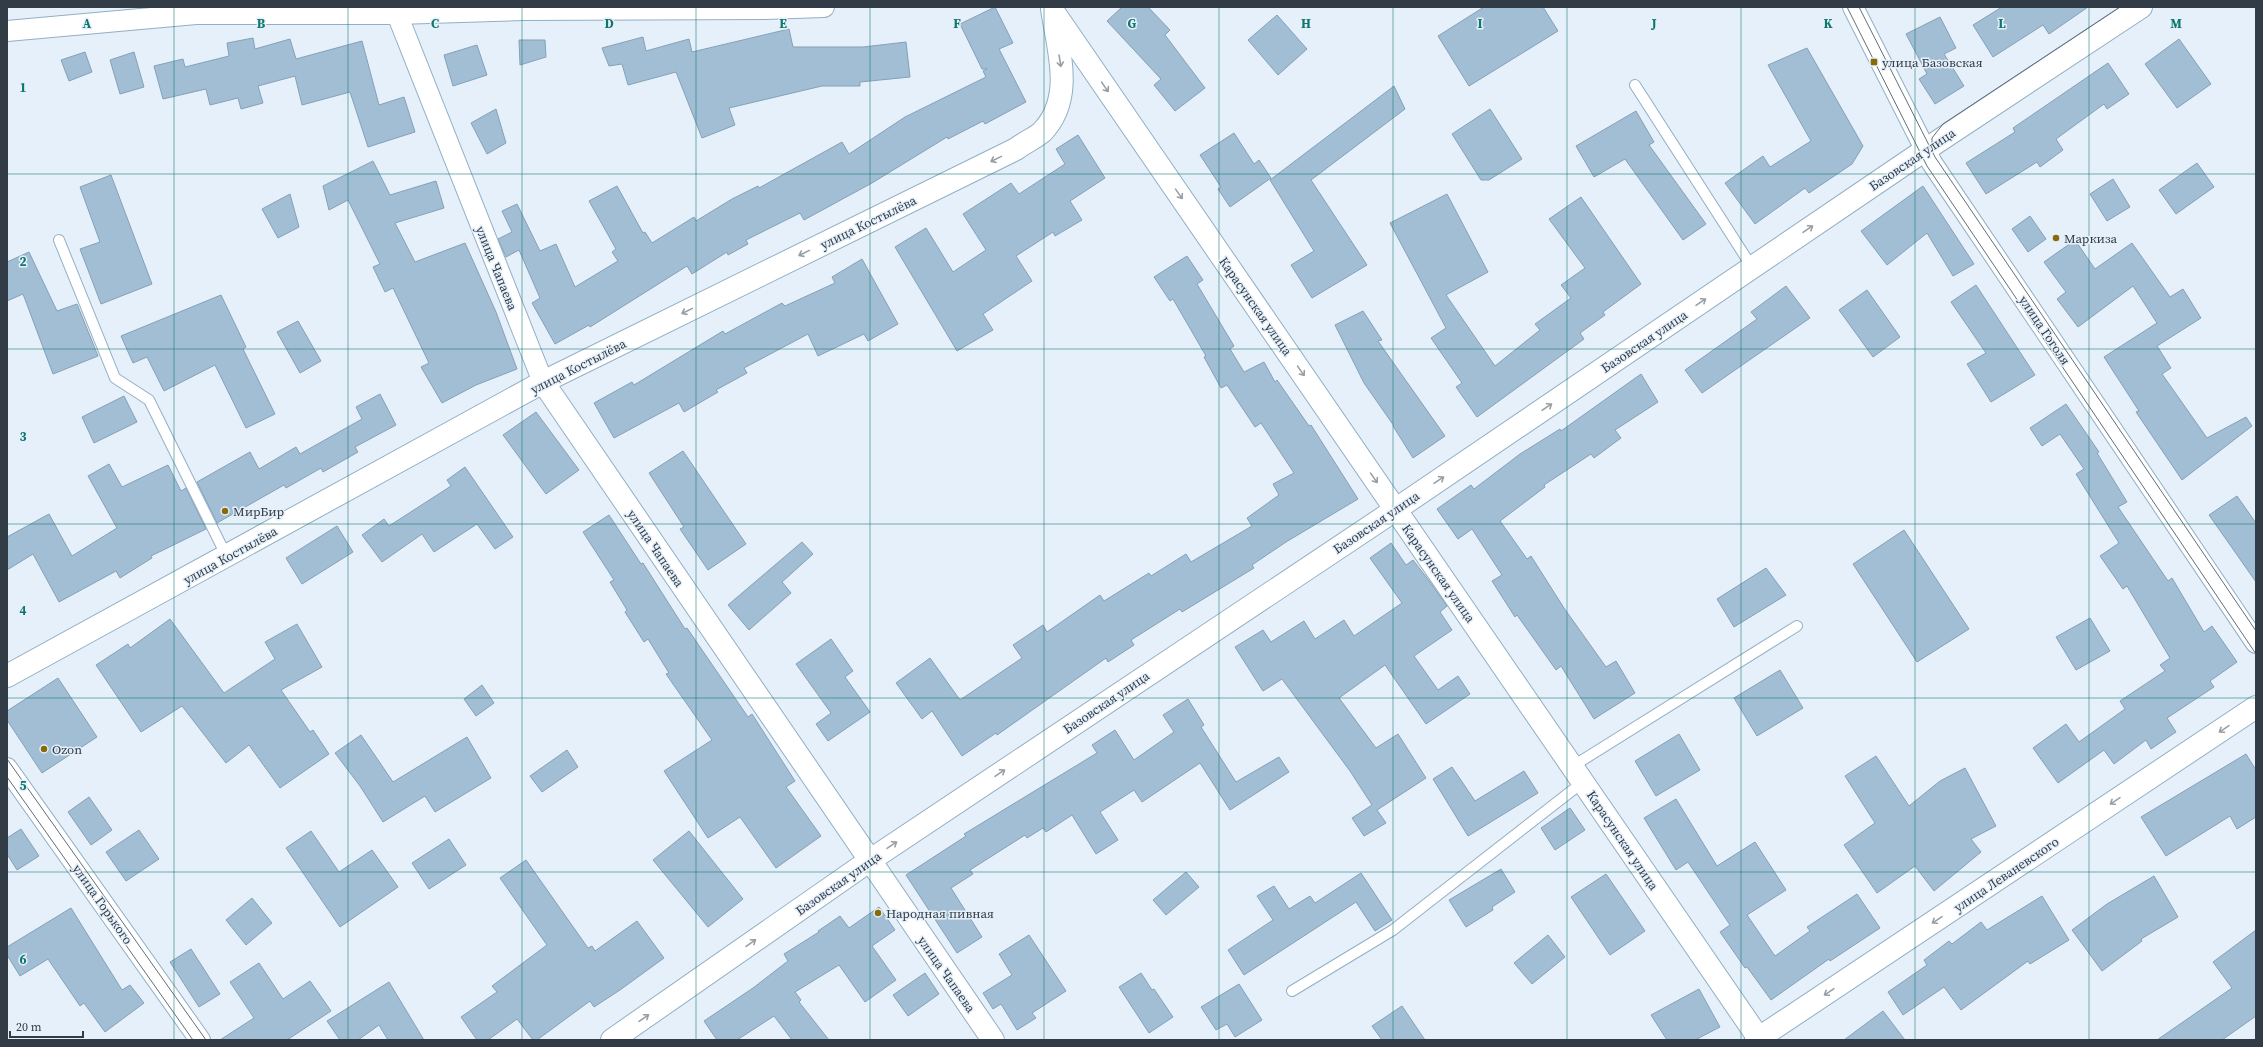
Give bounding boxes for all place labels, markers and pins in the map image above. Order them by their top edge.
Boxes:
place label: улица Базовская [1882,54,1983,71]
marker: улица Базовская [1869,57,1879,67]
place label: Маркиза [2064,230,2118,247]
marker: Маркиза [2051,233,2061,243]
place label: МирБир [233,503,284,520]
marker: МирБир [220,506,230,516]
place label: Ozon [52,741,82,758]
marker: Ozon [39,744,49,754]
place label: Народная пивная [886,905,994,922]
marker: Народная пивная [873,908,883,918]

